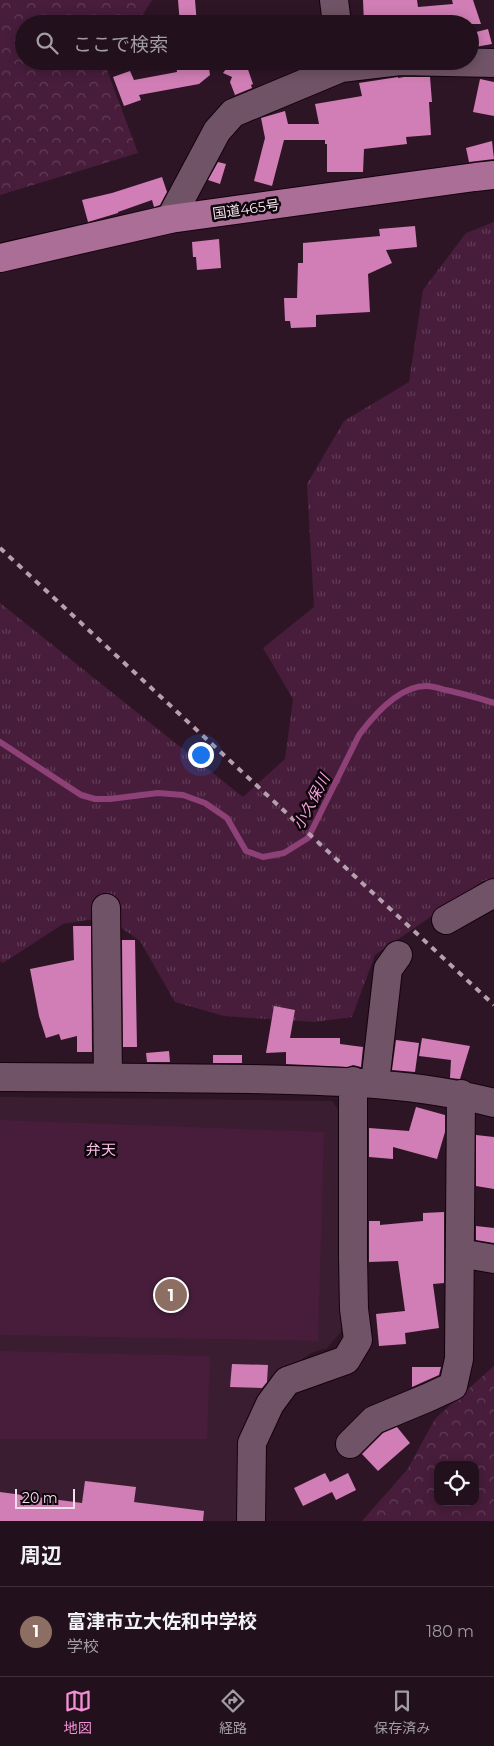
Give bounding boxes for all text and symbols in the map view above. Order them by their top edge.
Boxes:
search box [15,15,479,70]
icon: search [33,29,61,57]
text: ここで検索 [73,33,168,56]
street label: 国道465号 [211,195,281,223]
your location [188,742,214,768]
water label: 小久保川 [289,769,334,833]
district label: 弁天 [86,1140,116,1159]
pin: 1 [155,1276,187,1314]
map controls [434,1461,479,1506]
button: locate [434,1461,479,1506]
scale bar [15,1486,75,1509]
text: 20 m [22,1489,58,1507]
text: 周辺 [20,1543,62,1568]
text: 富津市立大佐和中学校 [67,1610,257,1633]
text: 1 [33,1622,39,1641]
text: 180 m [426,1622,474,1641]
text: 学校 [67,1637,99,1656]
tab: 地図 [64,1687,92,1737]
tab: 経路 [219,1687,247,1737]
tab: 保存済み [374,1687,430,1737]

